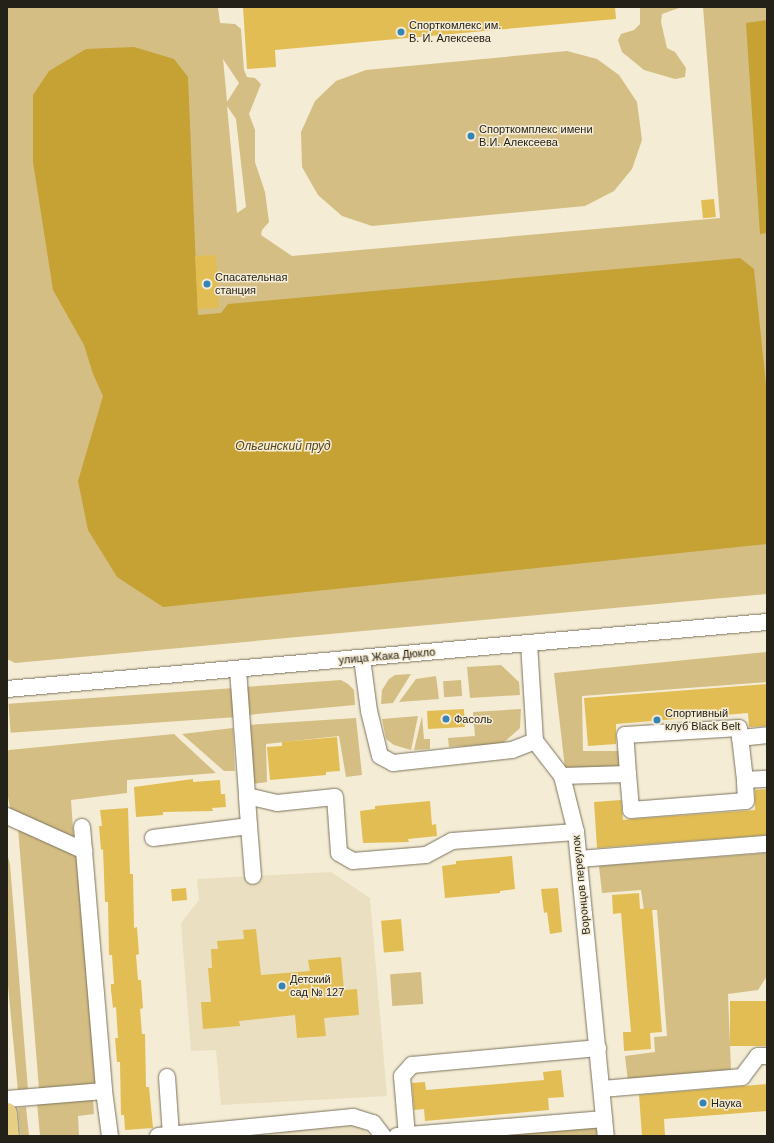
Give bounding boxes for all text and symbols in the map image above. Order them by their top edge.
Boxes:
place label: Спорткомлекс им. В. И. Алексеева [409,19,501,45]
marker: Спорткомлекс им. В. И. Алексеева [396,27,406,37]
place label: Спорткомплекс имени В.И. Алексеева [479,123,593,149]
marker: Спорткомплекс имени В.И. Алексеева [466,131,476,141]
place label: Спасательная станция [215,271,287,297]
marker: Спасательная станция [202,279,212,289]
water label: Ольгинский пруд [235,440,331,454]
street label: улица Жака Дюкло [338,645,436,667]
place label: Спортивный клуб Black Belt [665,707,740,733]
place label: Фасоль [454,712,492,726]
marker: Фасоль [441,714,451,724]
marker: Спортивный клуб Black Belt [652,715,662,725]
street label: Воронцов переулок [569,835,593,935]
place label: Детский сад № 127 [290,973,344,999]
marker: Детский сад № 127 [277,981,287,991]
place label: Наука [711,1096,742,1110]
marker: Наука [698,1098,708,1108]

